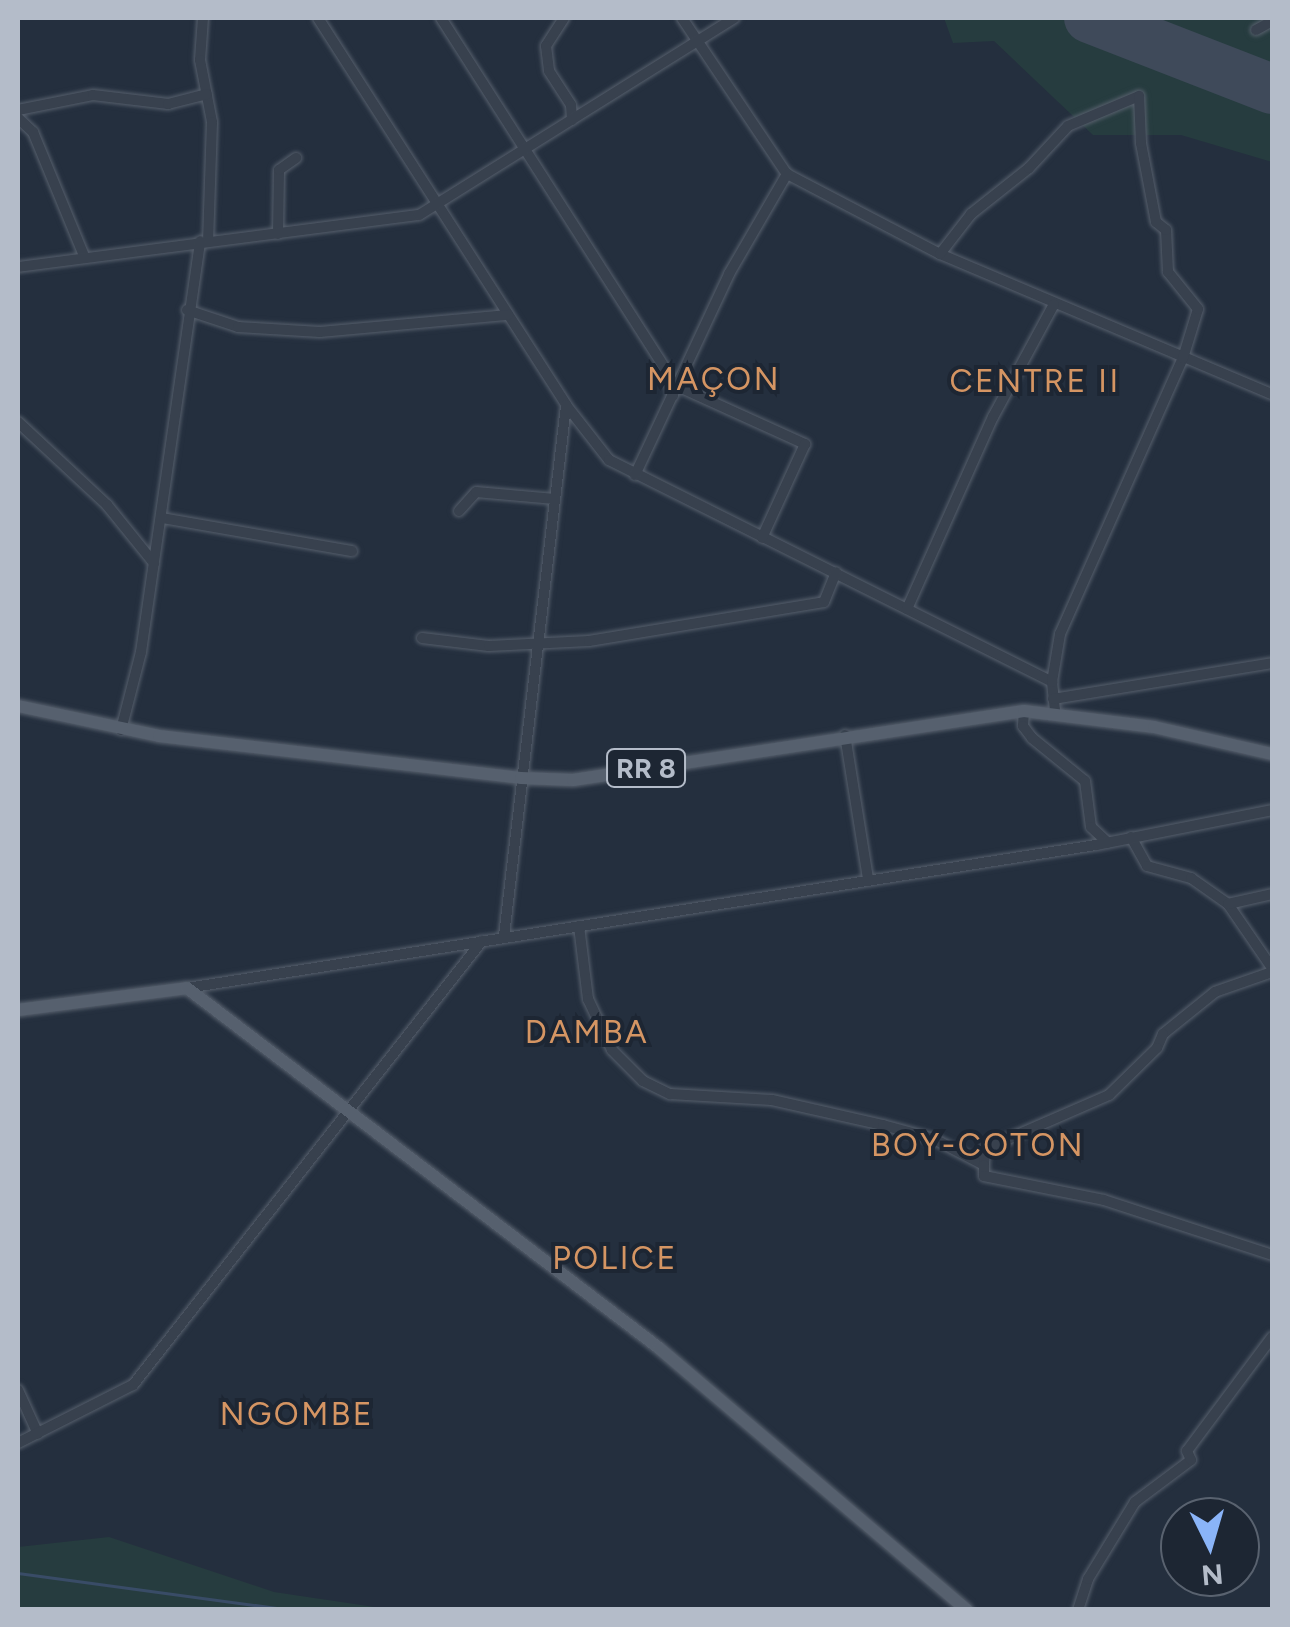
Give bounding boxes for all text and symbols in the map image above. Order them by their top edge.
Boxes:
district label: MAÇON [647,360,781,398]
district label: CENTRE II [949,362,1121,400]
road number: RR 8 [606,745,686,791]
district label: DAMBA [525,1013,649,1051]
district label: BOY-COTON [871,1126,1085,1164]
district label: POLICE [552,1239,678,1277]
district label: NGOMBE [220,1395,374,1433]
north arrow [1160,1497,1260,1597]
text: N [1200,1557,1225,1593]

